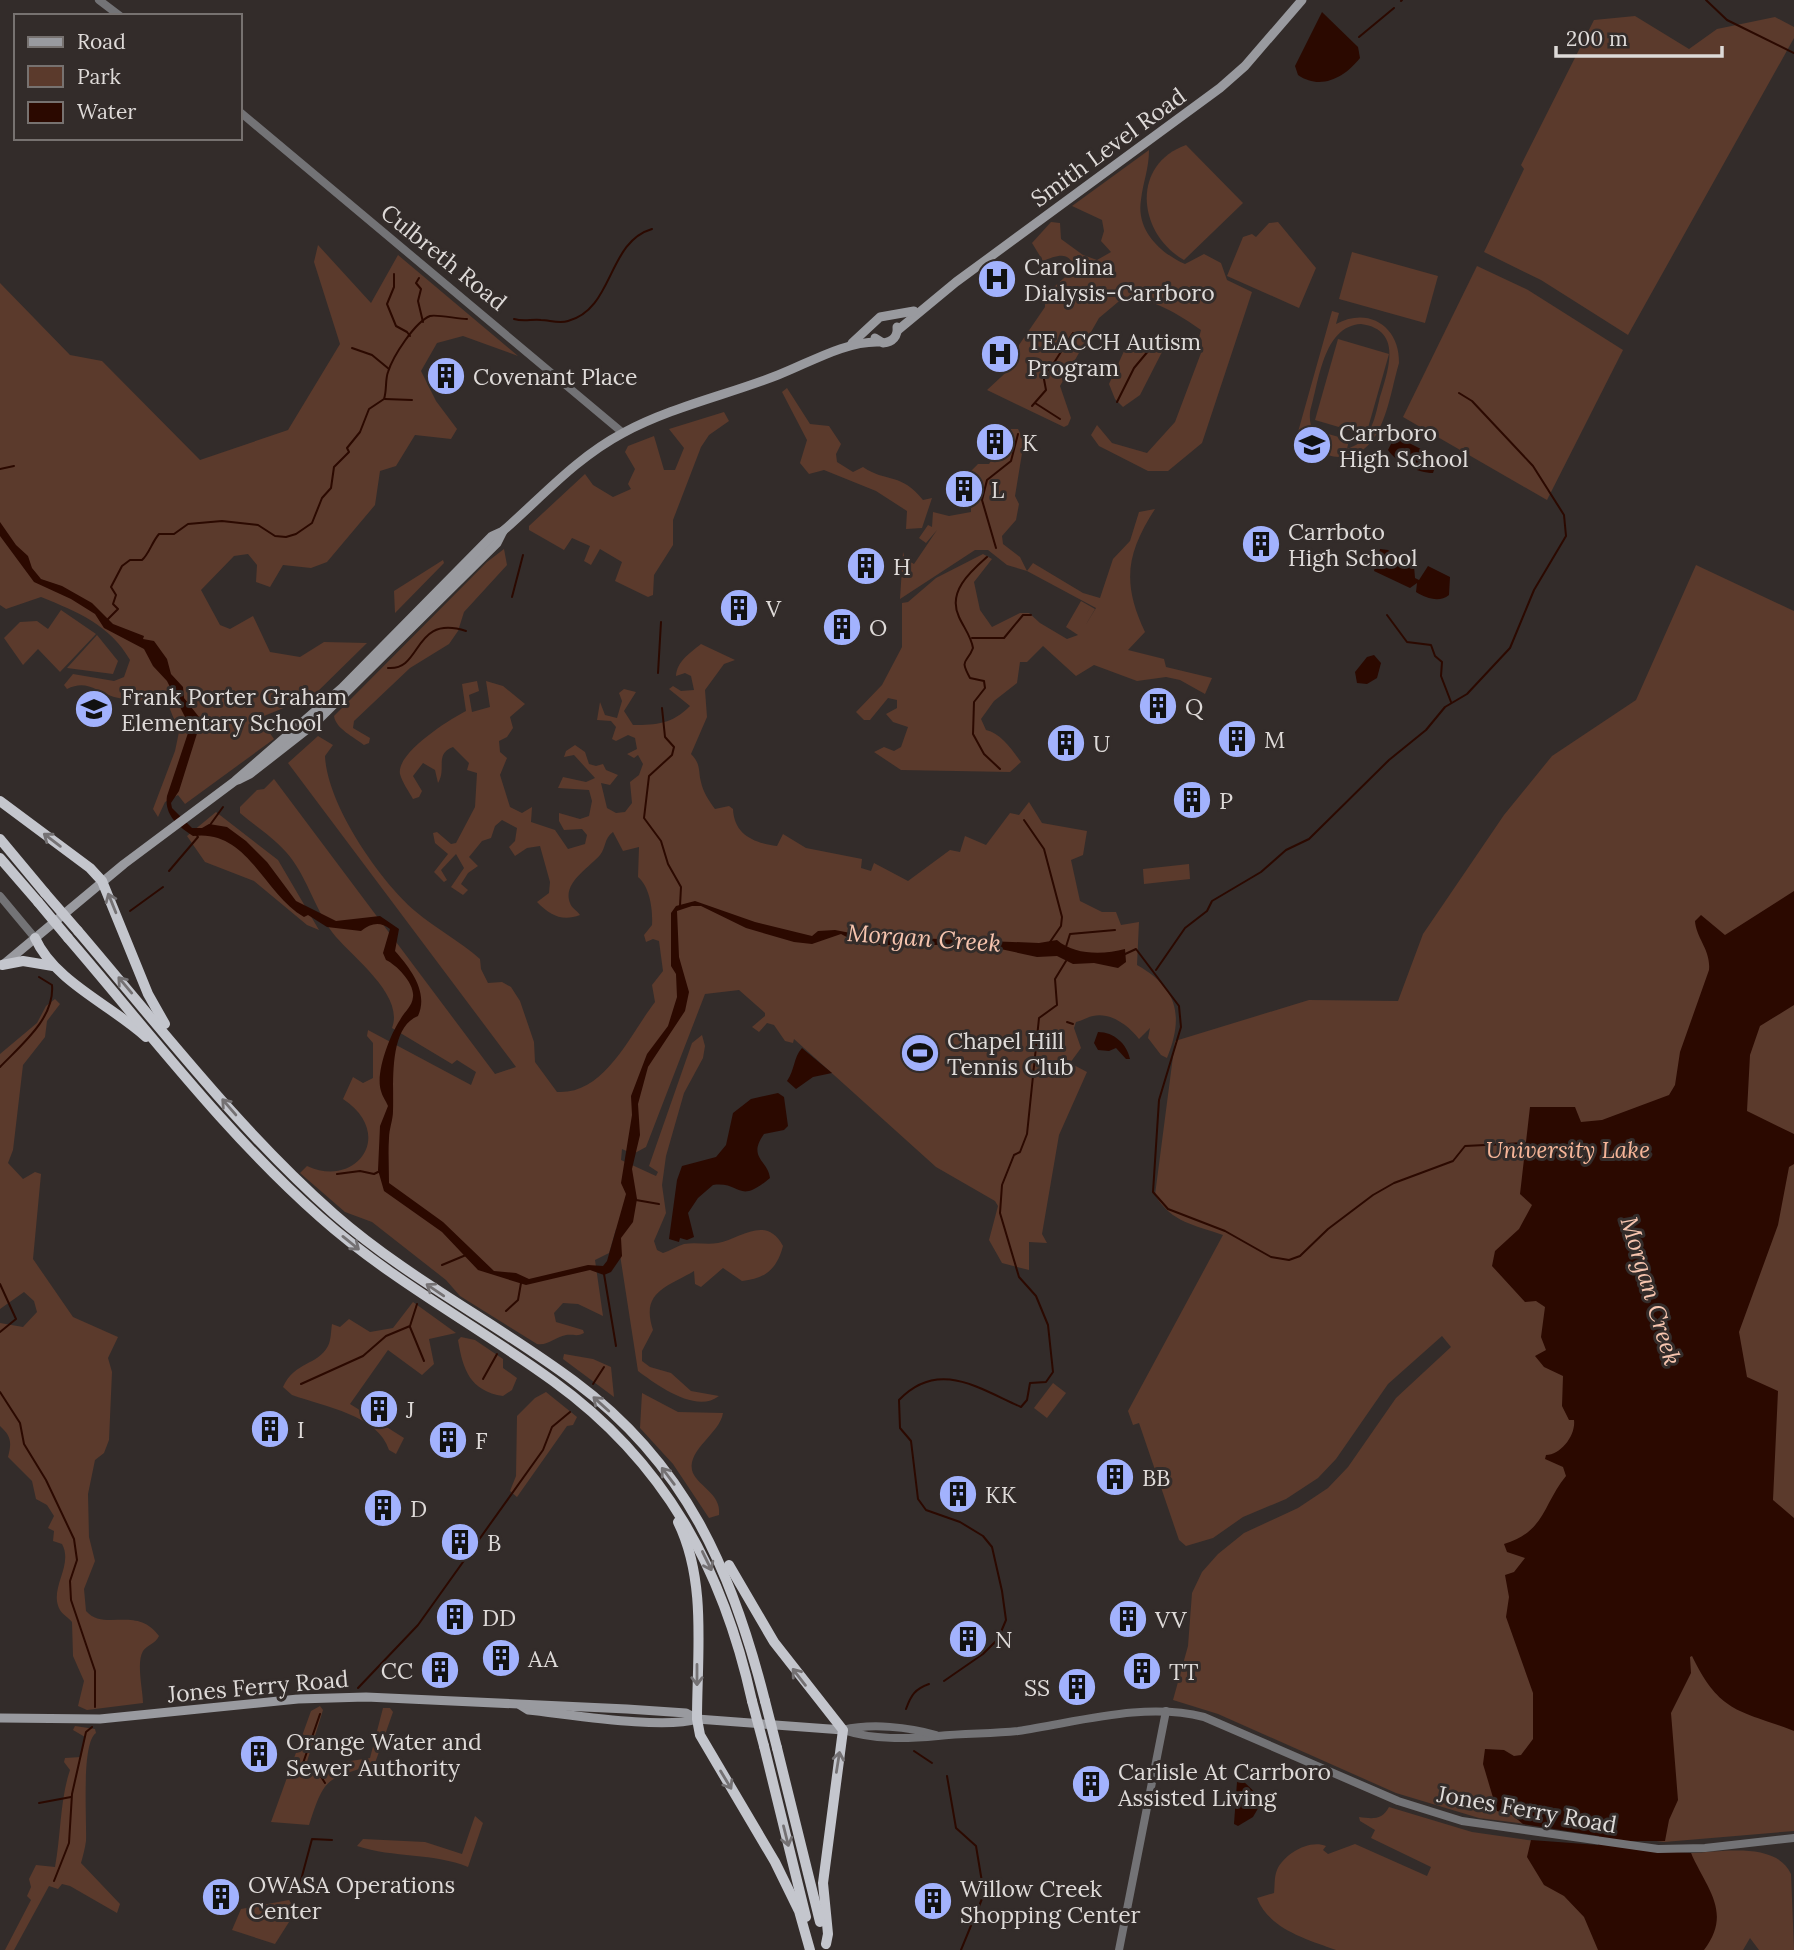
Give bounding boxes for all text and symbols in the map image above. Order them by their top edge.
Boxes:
legend [14,14,242,140]
scale bar [1556,14,1722,58]
text: 200 m [1566,25,1628,52]
text: Road [77,28,126,55]
text: Park [77,63,121,90]
street label: Smith Level Road [1025,81,1191,213]
text: Water [77,98,136,125]
street label: Culbreth Road [375,197,513,317]
place label: Carolina Dialysis-Carrboro [1024,252,1215,307]
hospital icon: Carolina Dialysis-Carrboro [976,258,1018,300]
place label: TEACCH Autism Program [1027,327,1201,382]
hospital icon: TEACCH Autism Program [979,333,1021,375]
building icon: Covenant Place [425,355,467,397]
place label: Covenant Place [473,362,637,391]
place label: Carrboro High School [1339,418,1469,473]
building icon: K [974,421,1016,463]
school or university icon: Carrboro High School [1291,424,1333,466]
place label: K [1022,428,1038,457]
building icon: L [943,468,985,510]
place label: L [991,475,1004,504]
place label: Carrboto High School [1288,517,1418,572]
building icon: Carrboto High School [1240,523,1282,565]
building icon: H [845,545,887,587]
place label: H [893,552,911,581]
building icon: V [718,587,760,629]
place label: V [765,594,782,623]
building icon: O [821,606,863,648]
place label: O [869,613,887,642]
place label: Frank Porter Graham Elementary School [121,682,347,737]
building icon: Q [1137,685,1179,727]
school or university icon: Frank Porter Graham Elementary School [73,688,115,730]
place label: Q [1185,692,1204,721]
building icon: M [1216,718,1258,760]
building icon: U [1045,722,1087,764]
place label: M [1264,725,1285,754]
place label: U [1093,729,1110,758]
building icon: P [1171,779,1213,821]
place label: P [1219,786,1233,815]
one-way arrow [43,832,62,847]
one-way arrow [105,893,118,915]
water label: Morgan Creek [846,917,1002,959]
one-way arrow [117,977,133,995]
place label: Chapel Hill Tennis Club [947,1026,1074,1081]
sports icon: Chapel Hill Tennis Club [899,1032,941,1074]
one-way arrow [221,1098,237,1116]
park label: University Lake [1486,1135,1650,1164]
water label: Morgan Creek [1614,1213,1688,1369]
one-way arrow [342,1236,360,1251]
one-way arrow [426,1283,445,1297]
building icon: J [358,1388,400,1430]
place label: J [405,1395,415,1424]
one-way arrow [592,1396,610,1412]
building icon: I [249,1408,291,1450]
place label: I [297,1415,305,1444]
building icon: F [427,1419,469,1461]
place label: F [475,1426,488,1455]
building icon: BB [1094,1456,1136,1498]
place label: BB [1142,1463,1170,1492]
one-way arrow [660,1467,675,1485]
building icon: KK [937,1473,979,1515]
place label: KK [985,1480,1017,1509]
building icon: D [362,1487,404,1529]
place label: D [410,1494,427,1523]
building icon: B [439,1521,481,1563]
place label: B [487,1528,501,1557]
one-way arrow [700,1550,714,1571]
building icon: DD [434,1596,476,1638]
building icon: VV [1107,1598,1149,1640]
place label: DD [482,1603,516,1632]
place label: VV [1154,1605,1187,1634]
building icon: N [947,1618,989,1660]
place label: N [995,1625,1013,1654]
building icon: AA [480,1637,522,1679]
place label: AA [527,1644,558,1673]
building icon: CC [419,1649,461,1691]
building icon: TT [1121,1650,1163,1692]
place label: CC [381,1656,413,1685]
place label: TT [1169,1657,1199,1686]
one-way arrow [690,1663,704,1686]
street label: Jones Ferry Road [165,1664,350,1708]
building icon: SS [1056,1666,1098,1708]
one-way arrow [792,1669,807,1687]
place label: SS [1024,1673,1050,1702]
place label: Orange Water and Sewer Authority [286,1727,482,1782]
building icon: Orange Water and Sewer Authority [238,1733,280,1775]
one-way arrow [832,1752,845,1774]
place label: Carlisle At Carrboro Assisted Living [1117,1757,1331,1812]
building icon: Carlisle At Carrboro Assisted Living [1070,1763,1112,1805]
one-way arrow [719,1769,733,1789]
street label: Jones Ferry Road [1434,1779,1619,1839]
one-way arrow [780,1824,793,1847]
place label: OWASA Operations Center [248,1870,455,1925]
place label: Willow Creek Shopping Center [960,1874,1141,1929]
building icon: OWASA Operations Center [200,1876,242,1918]
building icon: Willow Creek Shopping Center [912,1880,954,1922]

